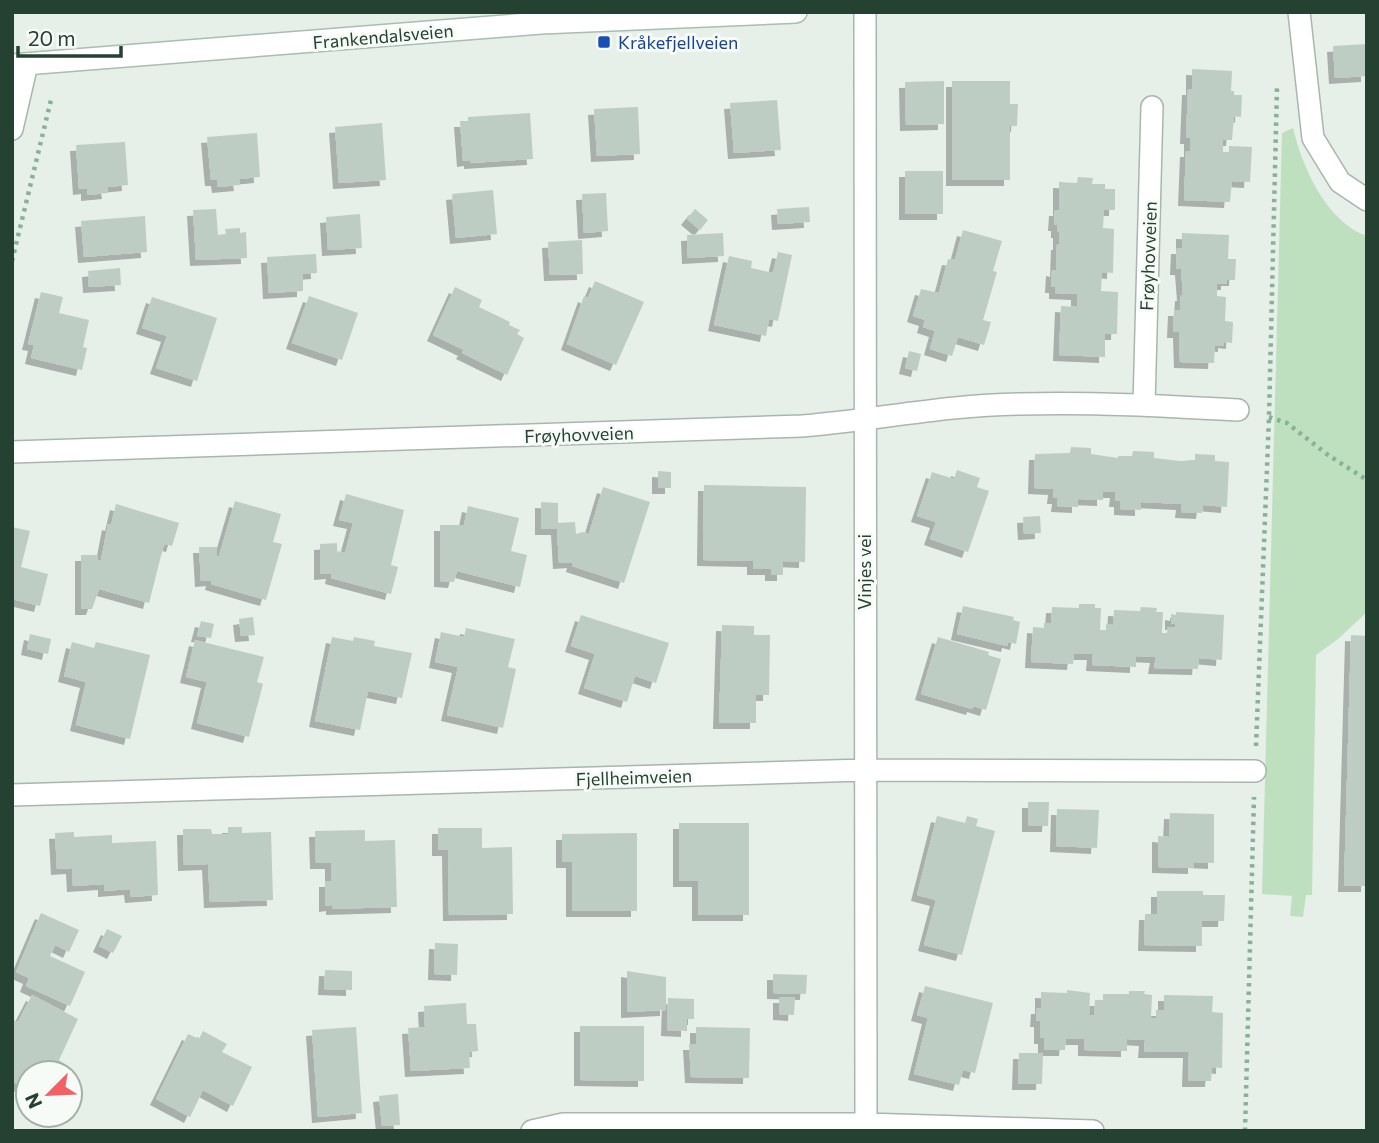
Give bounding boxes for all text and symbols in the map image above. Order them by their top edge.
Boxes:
scale bar [18,14,121,58]
street label: Frankendalsveien [312,19,454,53]
text: 20 m [28,25,76,50]
place label: Kråkefjellveien [618,31,738,53]
marker: Kråkefjellveien [596,34,612,50]
street label: Frøyhovveien [1135,201,1161,311]
street label: Frøyhovveien [524,421,634,447]
street label: Vinjes vei [853,534,875,610]
street label: Fjellheimveien [575,764,693,790]
north arrow [14,1059,84,1129]
text: N [20,1090,46,1112]

